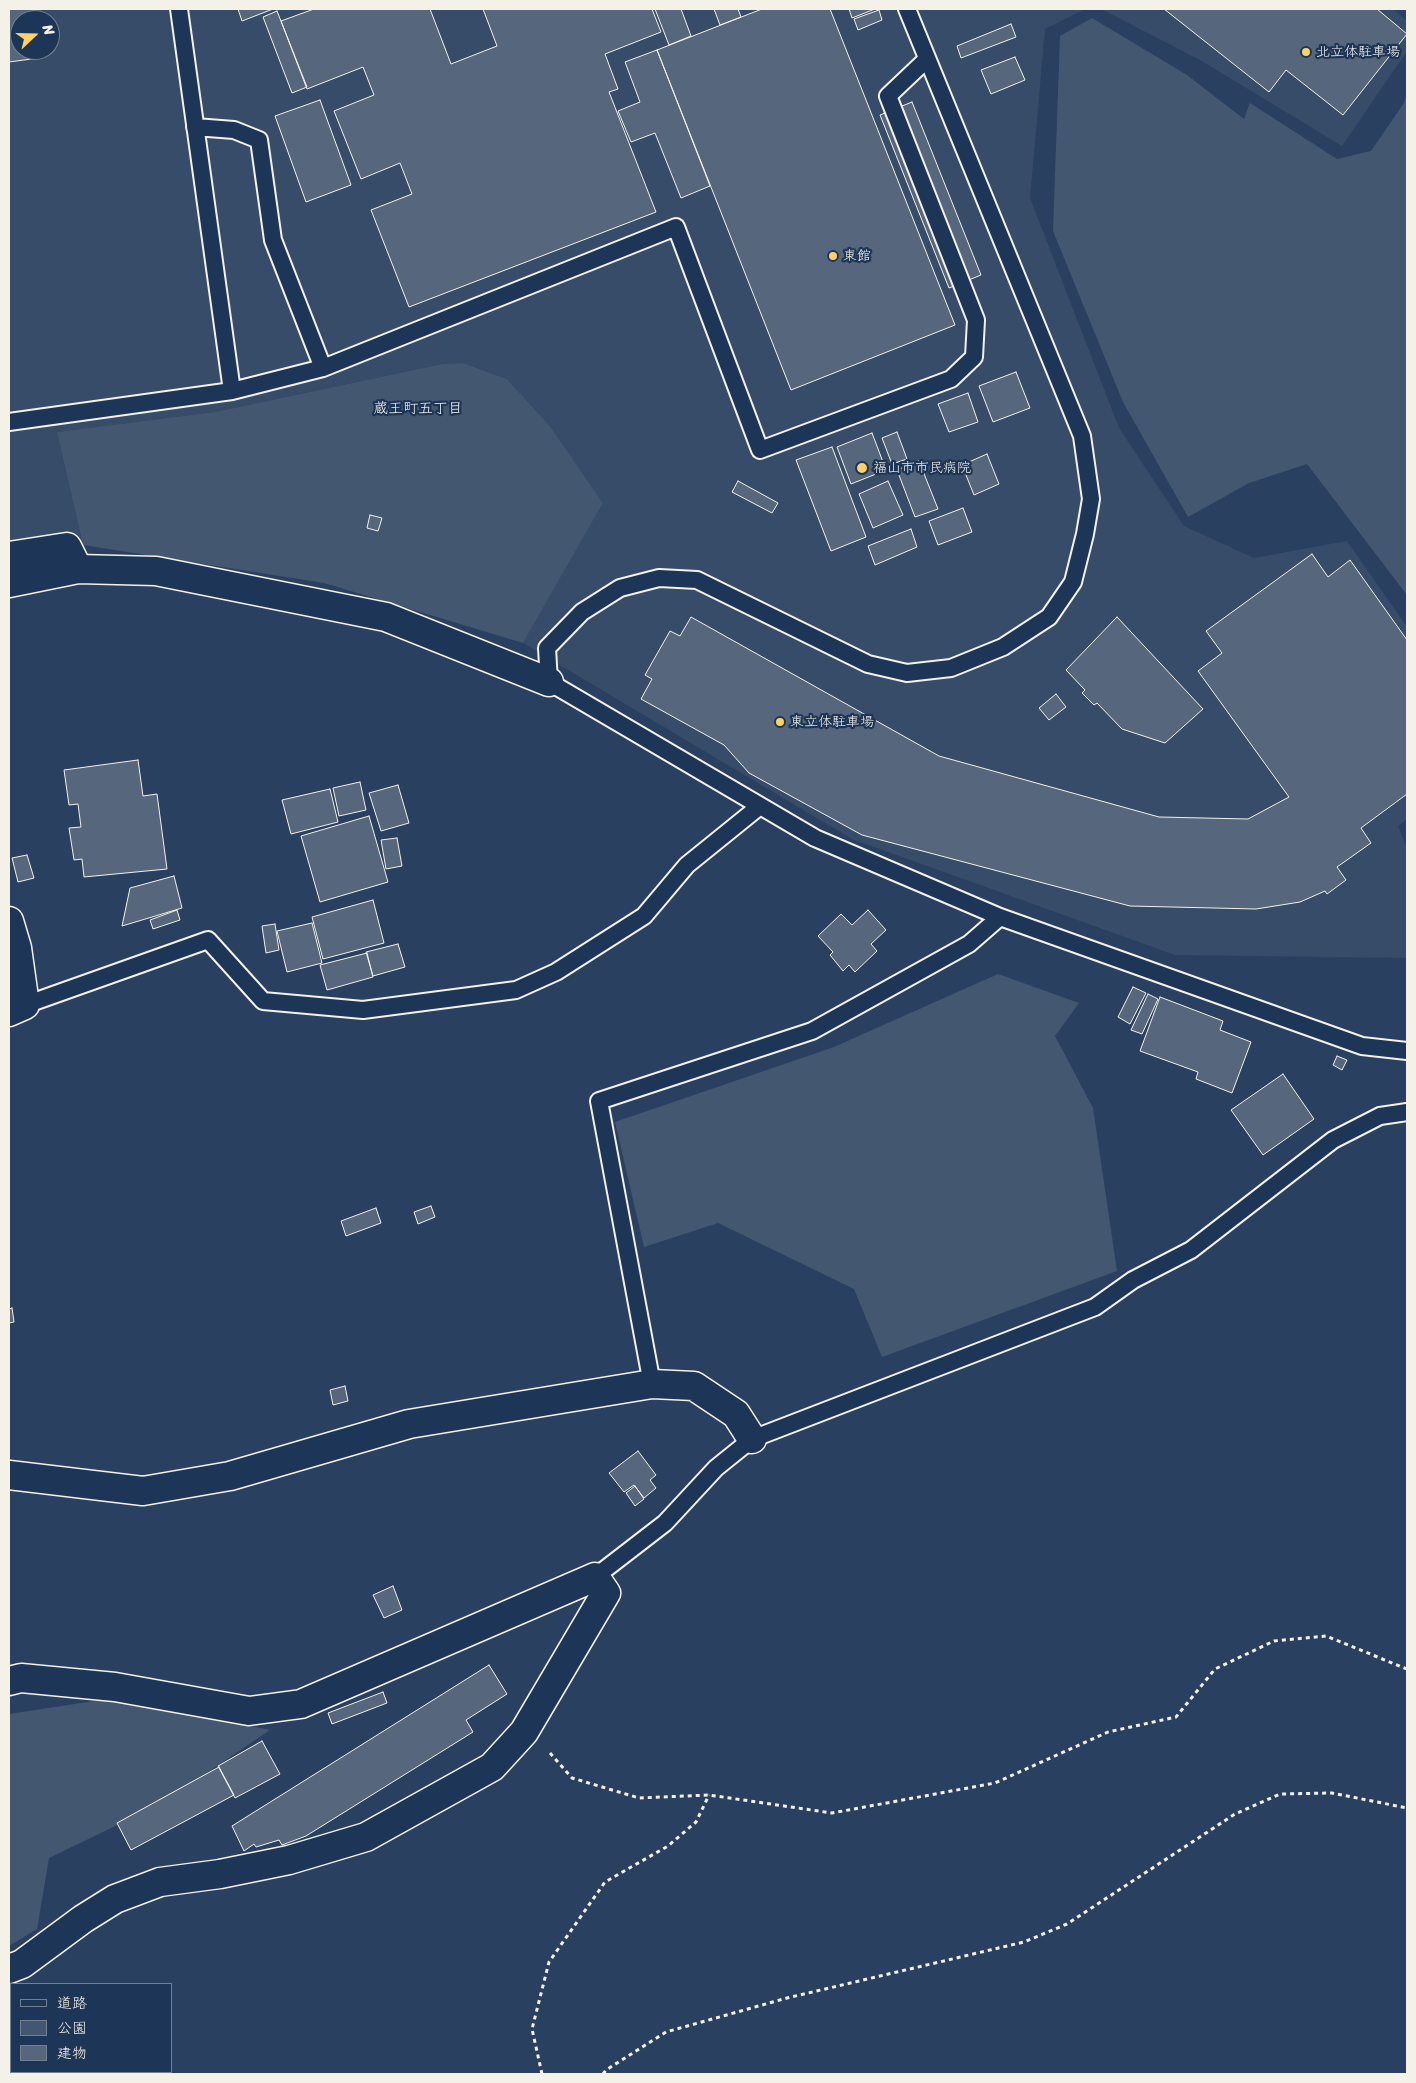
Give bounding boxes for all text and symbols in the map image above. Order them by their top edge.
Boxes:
north arrow [10,10,60,60]
text: N [35,21,62,39]
place label: 北立体駐車場 [1316,44,1400,60]
marker: 北立体駐車場 [1300,46,1312,58]
place label: 東館 [843,248,871,264]
marker: 東館 [827,250,839,262]
district label: 蔵王町五丁目 [373,400,463,418]
place label: 福山市市民病院 [873,460,971,476]
marker: 福山市市民病院 [855,461,869,475]
place label: 東立体駐車場 [790,714,874,730]
marker: 東立体駐車場 [774,716,786,728]
legend [10,1983,172,2073]
text: 道路 [57,1990,87,2016]
text: 公園 [57,2015,87,2041]
text: 建物 [57,2040,87,2066]

